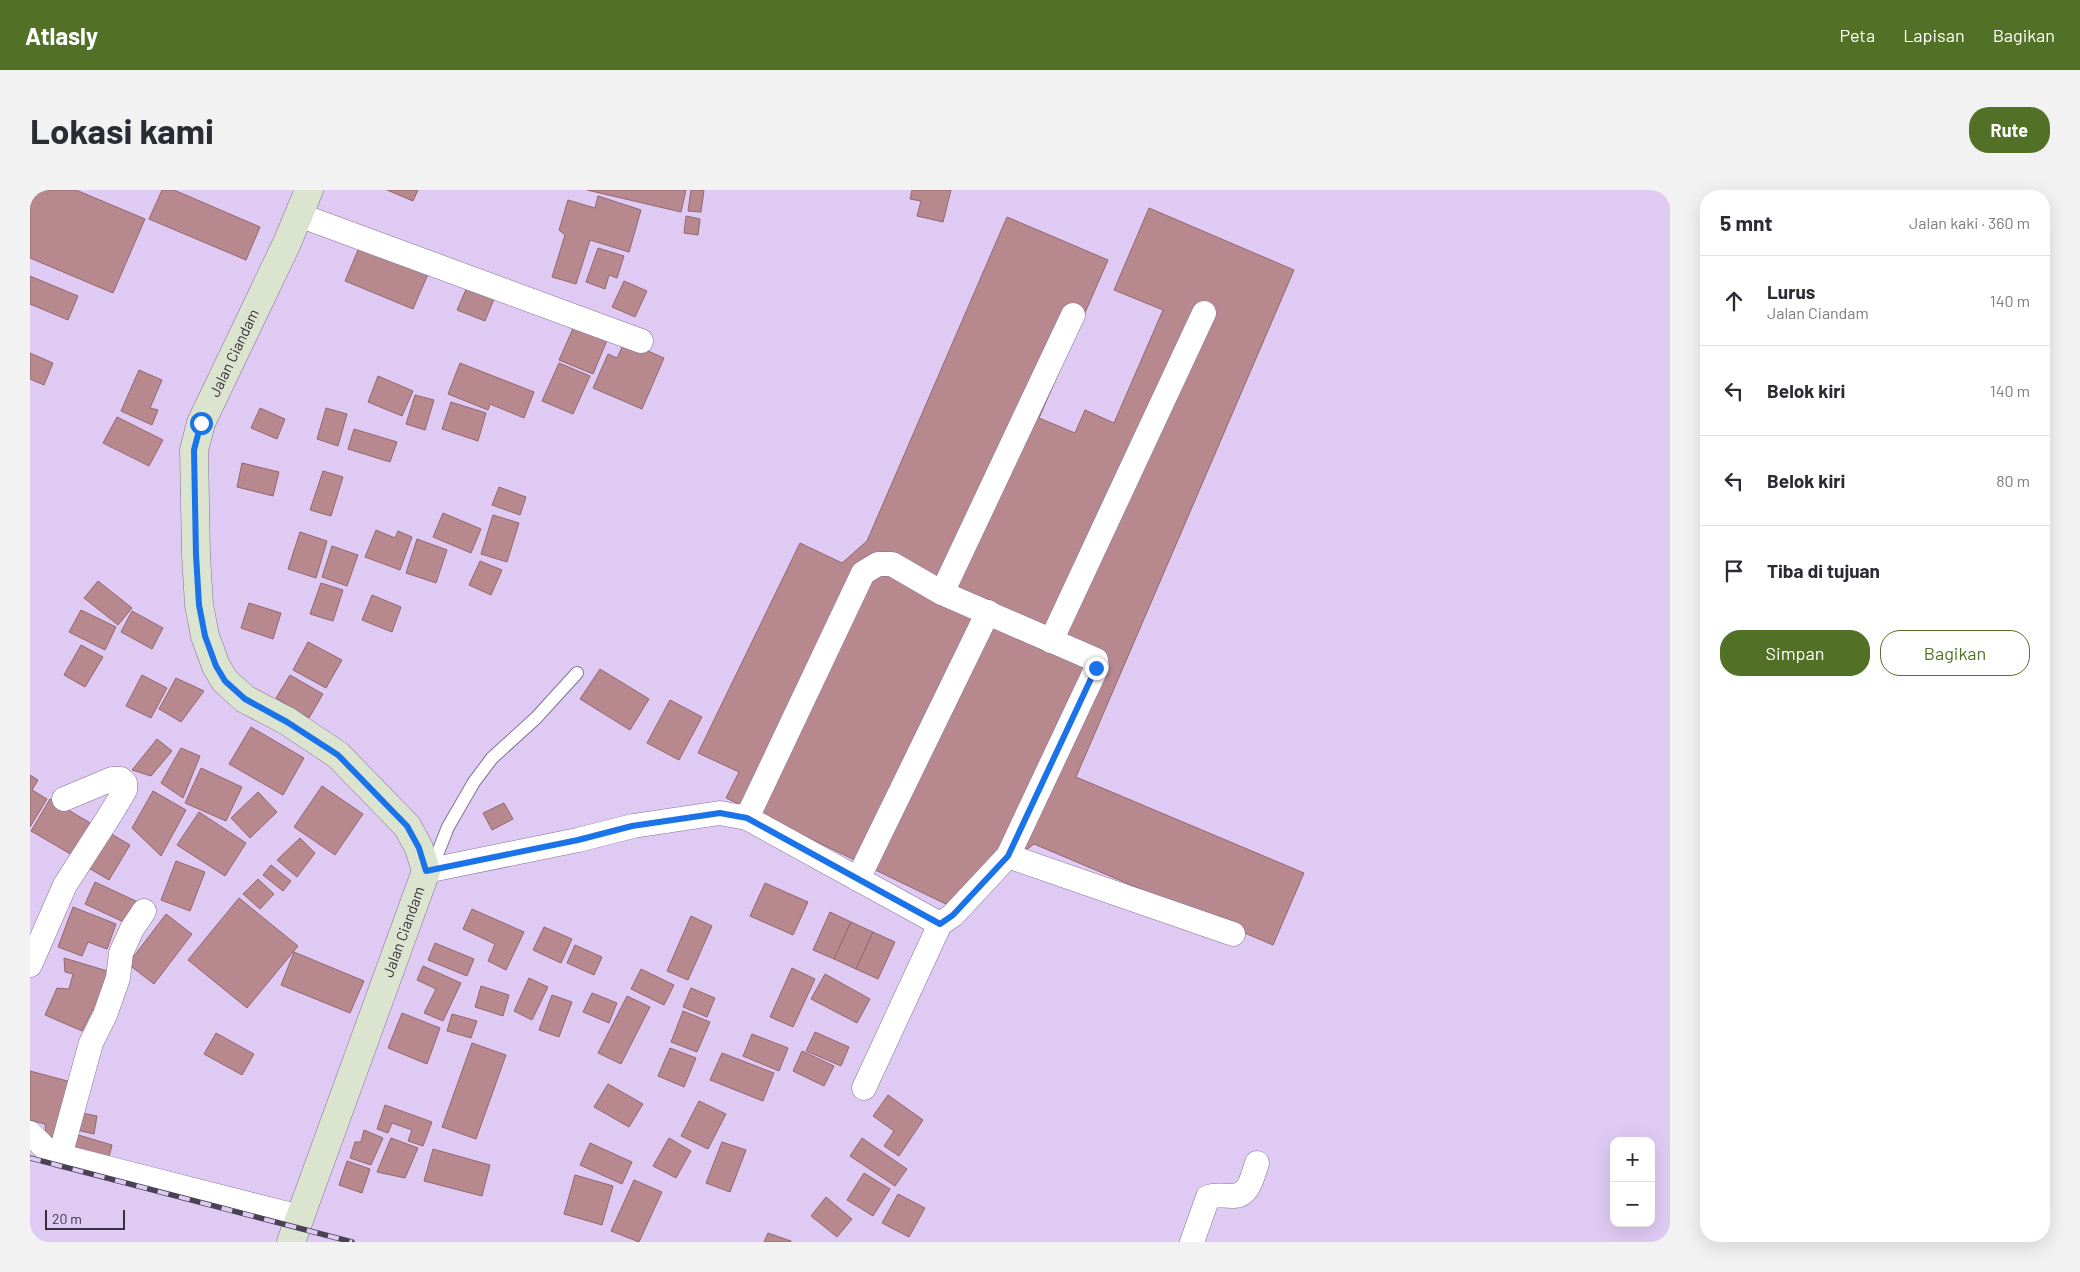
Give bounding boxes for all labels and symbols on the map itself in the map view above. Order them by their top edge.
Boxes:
street label: Jalan Ciandam [205,306,262,400]
route start [190,412,213,435]
route end [1085,657,1108,680]
street label: Jalan Ciandam [378,884,428,979]
scale bar [45,1207,125,1230]

